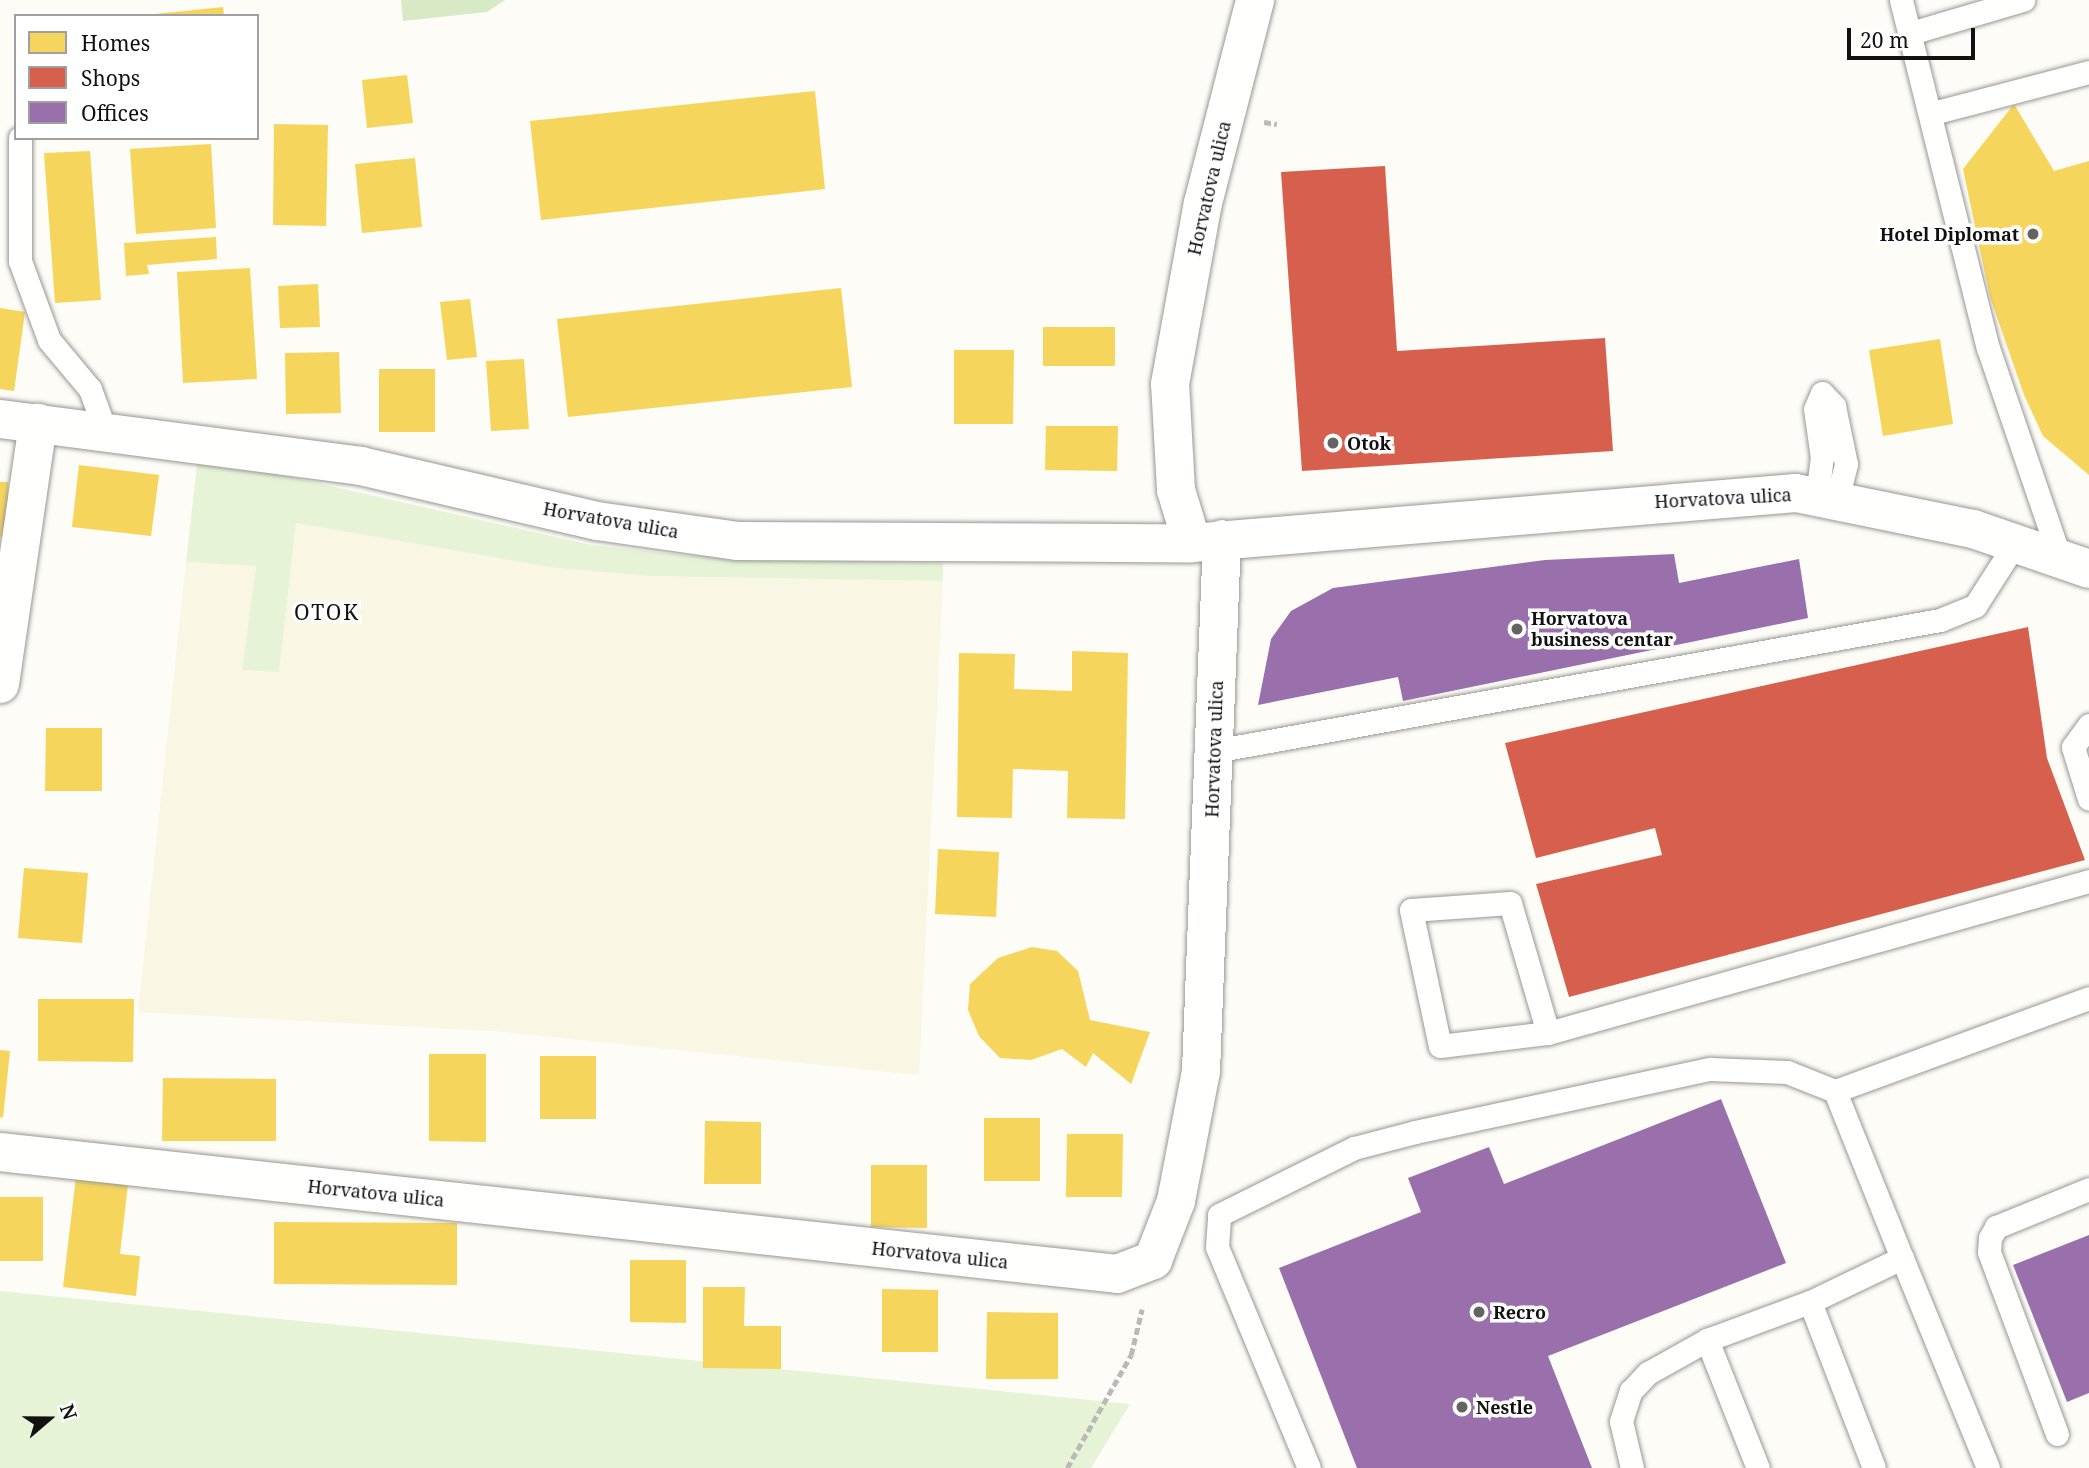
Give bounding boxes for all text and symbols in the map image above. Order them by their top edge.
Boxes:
legend [14,14,259,140]
scale bar [1851,14,1979,58]
text: 20 m [1860,26,1909,54]
text: Homes [81,29,150,57]
text: Shops [81,64,140,92]
text: Offices [81,99,149,127]
street label: Horvatova ulica [1183,119,1235,257]
place label: Hotel Diplomat [1880,223,2019,245]
marker: Hotel Diplomat [2025,226,2041,242]
place label: Otok [1347,432,1391,454]
marker: Otok [1325,435,1341,451]
street label: Horvatova ulica [1654,484,1792,512]
street label: Horvatova ulica [541,497,681,543]
district label: OTOK [295,599,359,625]
place label: Horvatova business centar [1531,608,1673,650]
marker: Horvatova business centar [1509,621,1525,637]
street label: Horvatova ulica [1201,680,1227,818]
street label: Horvatova ulica [307,1175,445,1211]
street label: Horvatova ulica [871,1237,1009,1273]
place label: Recro [1493,1301,1546,1323]
marker: Recro [1471,1304,1487,1320]
north arrow [14,1384,84,1454]
place label: Nestle [1476,1396,1533,1418]
marker: Nestle [1454,1399,1470,1415]
text: N [54,1400,84,1423]

